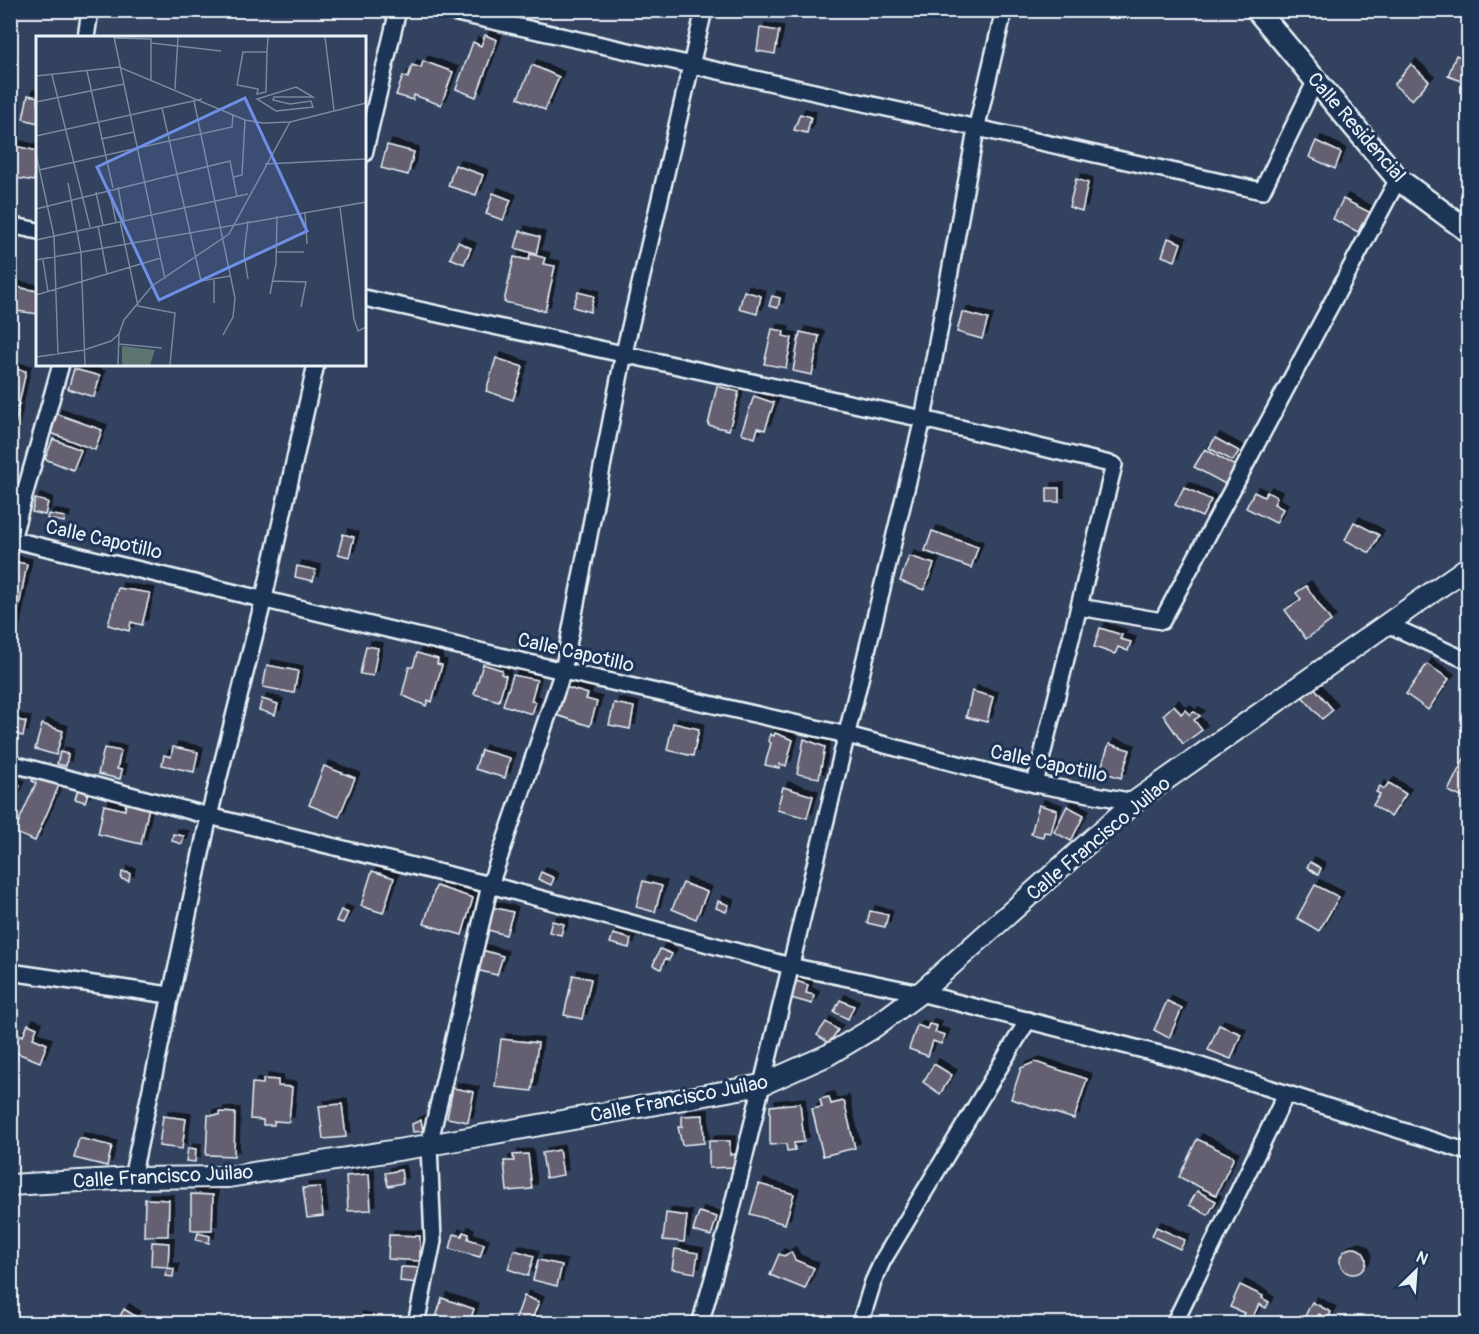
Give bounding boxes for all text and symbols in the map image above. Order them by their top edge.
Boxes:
inset map [36,36,366,366]
street label: Calle Residencial [1302,67,1411,188]
street label: Calle Capotillo [43,514,165,565]
street label: Calle Capotillo [515,627,637,678]
street label: Calle Capotillo [988,739,1110,788]
street label: Calle Francisco Juilao [1021,771,1176,906]
street label: Calle Francisco Juilao [588,1069,770,1128]
street label: Calle Francisco Juilao [72,1159,254,1194]
north arrow [1386,1241,1446,1301]
text: N [1413,1247,1431,1270]

